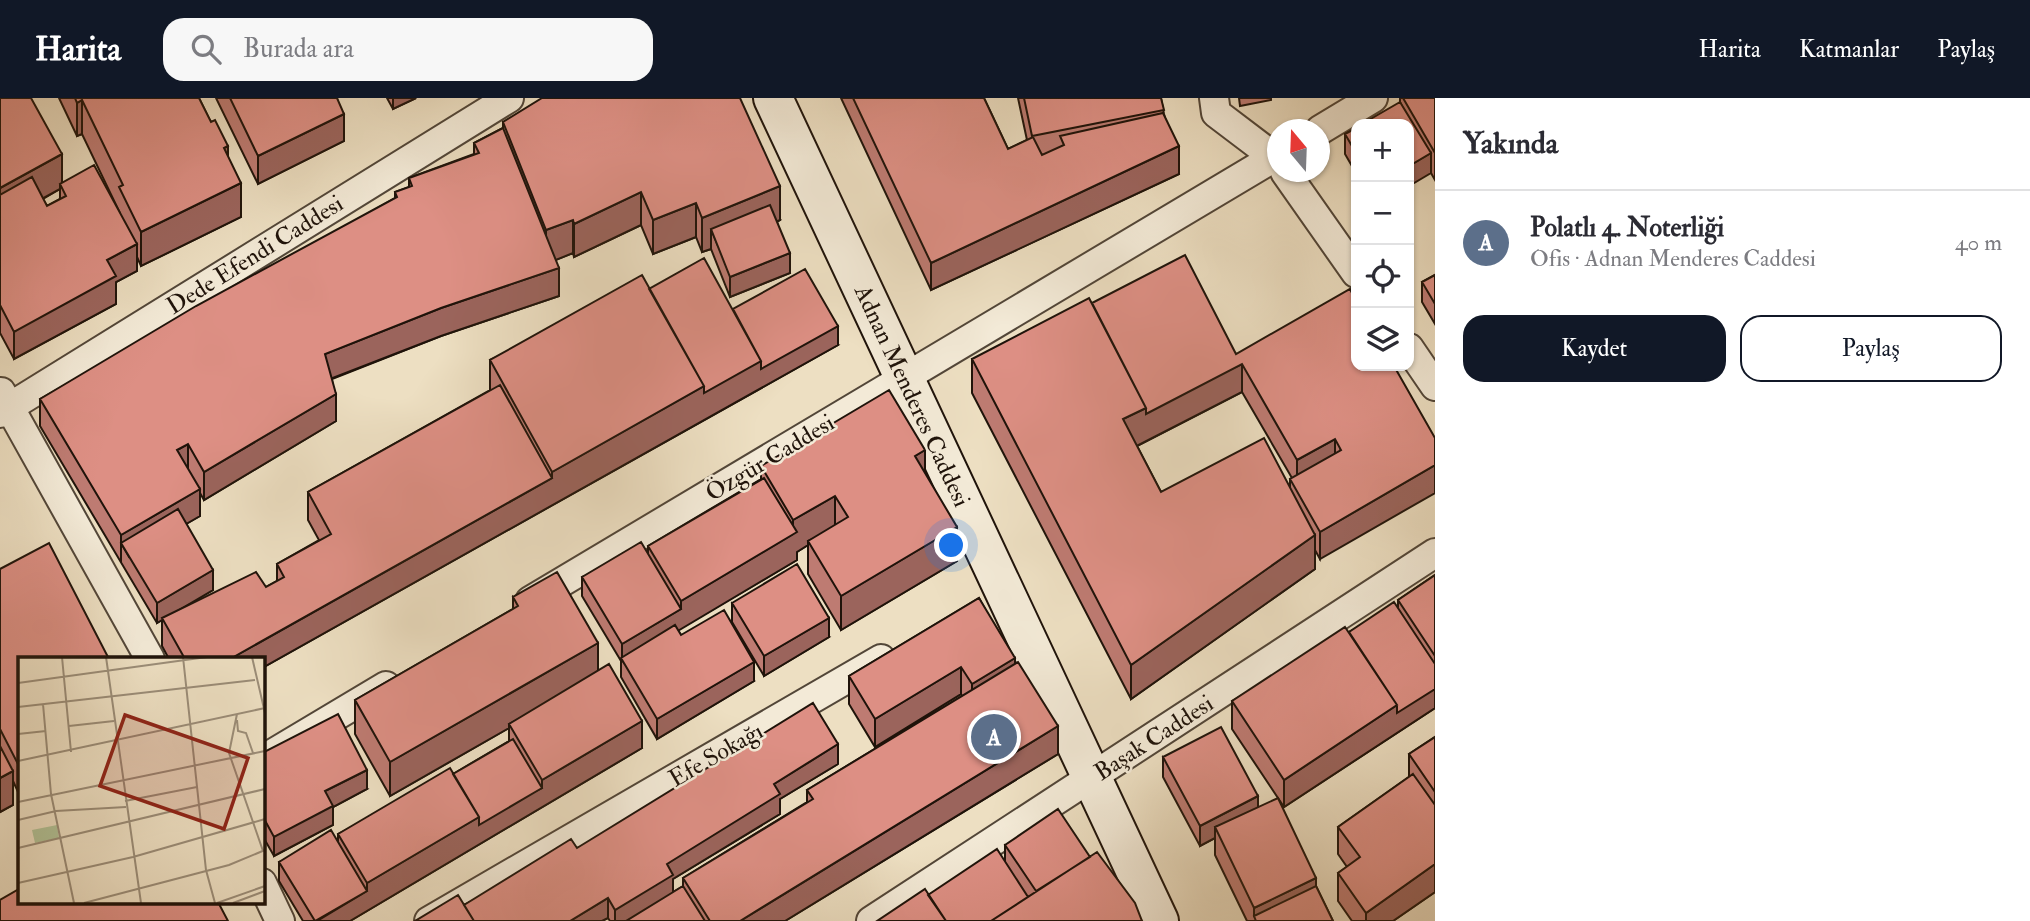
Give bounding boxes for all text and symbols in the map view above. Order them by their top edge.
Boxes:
search box [163,18,653,81]
text: Harita [35,29,121,70]
icon: search [187,30,225,68]
text: Burada ara [243,33,354,65]
text: Harita [1698,34,1761,65]
text: Katmanlar [1799,34,1899,65]
text: Paylaş [1937,34,1995,65]
north arrow [1267,119,1330,182]
map controls [1351,119,1414,371]
button: + [1351,119,1414,182]
text: Yakında [1463,125,1558,162]
button: − [1351,182,1414,245]
street label: Dede Efendi Caddesi [161,188,349,322]
text: Polatlı 4. Noterliği [1530,212,1724,244]
text: A [1479,228,1493,257]
text: 40 m [1955,228,2002,257]
text: Ofis · Adnan Menderes Caddesi [1530,244,1816,273]
button: locate [1351,245,1414,308]
street label: Adnan Menderes Caddesi [846,279,977,512]
button: layers [1351,308,1414,371]
button: Kaydet [1463,315,1726,382]
button: Paylaş [1740,315,2002,382]
street label: Özgür Caddesi [700,407,840,509]
your location [934,528,968,562]
inset map [18,657,264,904]
street label: Başak Caddesi [1089,688,1219,788]
pin: A [971,711,1017,763]
street label: Efe Sokağı [663,716,769,794]

